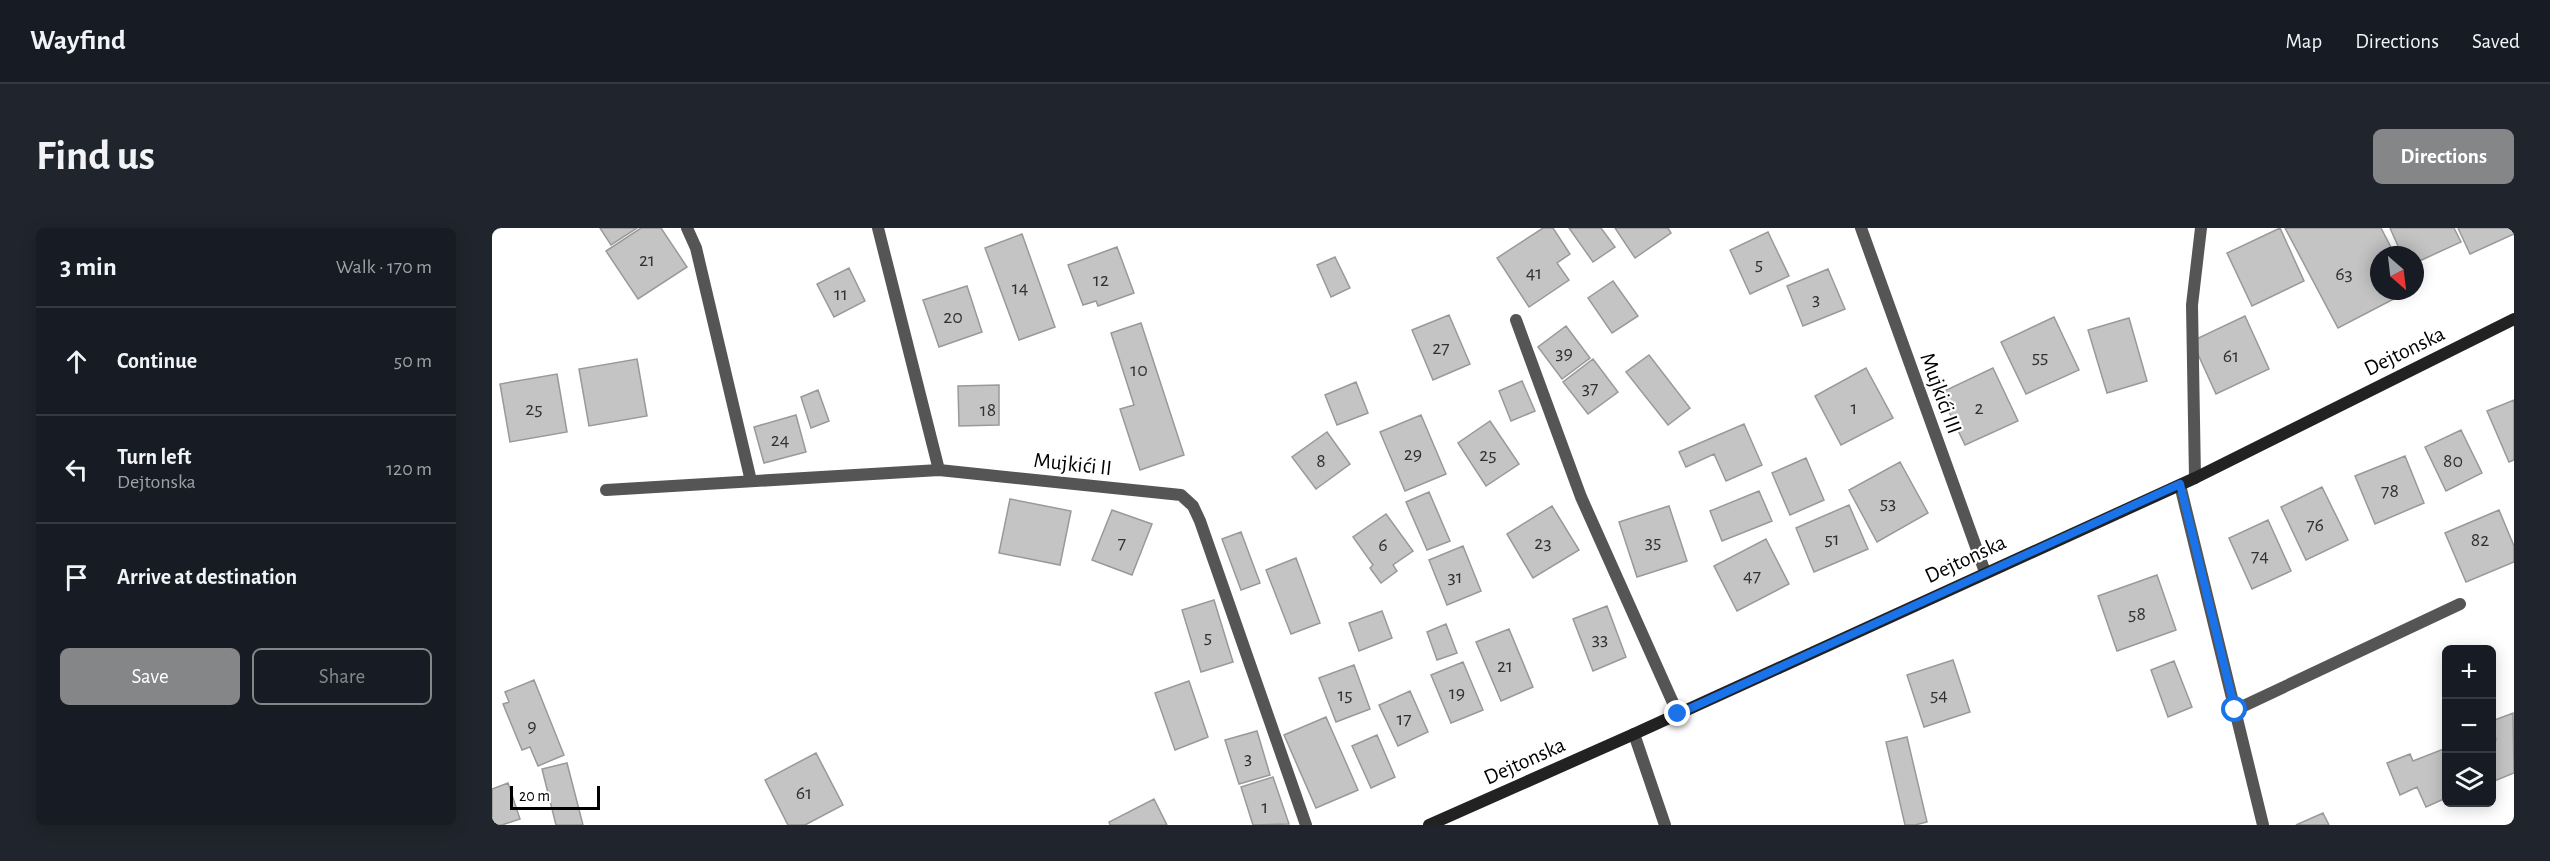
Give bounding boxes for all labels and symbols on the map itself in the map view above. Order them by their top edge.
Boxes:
north arrow [2370,246,2424,300]
house number: 21 [639,250,655,270]
house number: 5 [1755,254,1763,274]
house number: 41 [1526,263,1542,283]
house number: 63 [2335,264,2353,284]
house number: 12 [1093,270,1109,290]
house number: 14 [1012,278,1028,298]
house number: 11 [834,284,848,304]
house number: 3 [1812,289,1820,309]
house number: 20 [943,307,963,327]
street label: Dejtonska [2361,322,2448,380]
house number: 27 [1432,338,1450,358]
house number: 39 [1555,343,1573,363]
house number: 61 [2223,346,2239,366]
house number: 55 [2032,347,2048,367]
street label: Mujkići III [1916,350,1966,437]
house number: 10 [1130,360,1148,380]
house number: 37 [1582,378,1598,398]
house number: 1 [1851,398,1857,418]
house number: 2 [1974,398,1984,418]
house number: 25 [525,399,543,419]
house number: 18 [980,400,996,420]
house number: 24 [771,430,789,450]
house number: 29 [1404,444,1422,464]
house number: 25 [1479,445,1497,465]
street label: Mujkići II [1033,449,1113,479]
house number: 8 [1316,451,1326,471]
house number: 80 [2443,451,2463,471]
house number: 78 [2381,481,2399,501]
house number: 53 [1880,493,1896,513]
house number: 76 [2306,515,2324,535]
house number: 51 [1824,529,1840,549]
house number: 82 [2471,530,2489,550]
street label: Dejtonska [1921,531,2009,587]
house number: 35 [1645,532,1661,552]
house number: 7 [1118,533,1126,553]
house number: 23 [1534,533,1552,553]
house number: 6 [1378,535,1388,555]
house number: 74 [2251,546,2269,566]
house number: 47 [1743,566,1761,586]
house number: 31 [1447,567,1463,587]
house number: 58 [2128,604,2146,624]
house number: 5 [1204,627,1212,647]
house number: 33 [1592,629,1608,649]
house number: 21 [1497,656,1513,676]
house number: 19 [1449,683,1465,703]
house number: 15 [1337,685,1353,705]
house number: 54 [1930,685,1948,705]
route start [2221,696,2247,722]
route end [1664,700,1690,726]
house number: 17 [1396,709,1412,729]
house number: 9 [527,716,537,736]
street label: Dejtonska [1480,733,1568,789]
house number: 3 [1244,748,1252,768]
scale bar [510,783,600,810]
house number: 61 [796,783,812,803]
house number: 1 [1262,797,1268,817]

